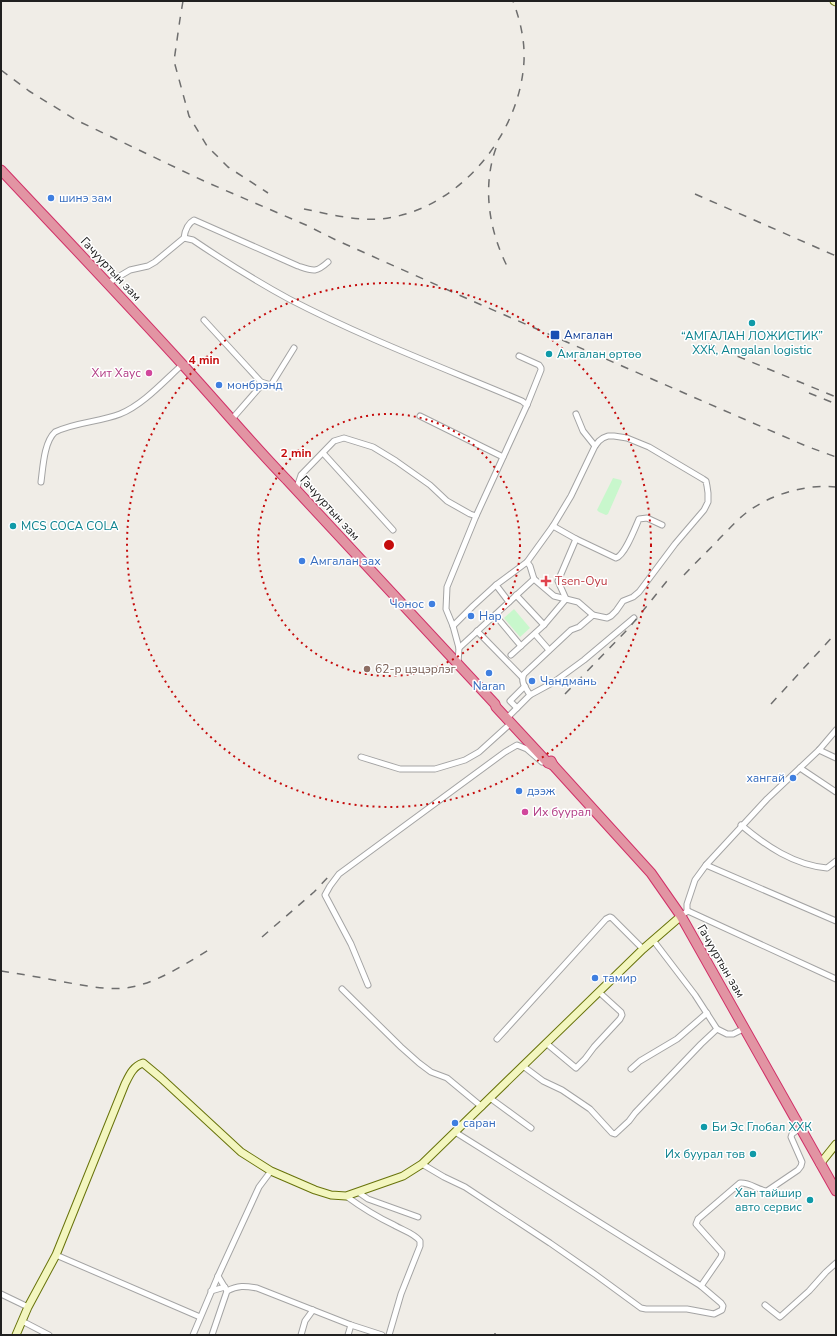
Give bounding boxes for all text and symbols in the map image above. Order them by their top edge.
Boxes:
place label: шинэ зам [59,190,112,206]
marker: шинэ зам [46,193,56,203]
street label: Гачууртын зам [77,233,145,305]
marker: “АМГАЛАН ЛОЖИСТИК” ХХК, Amgalan logistic [747,318,757,328]
place label: Амгалан [564,327,613,343]
place label: “АМГАЛАН ЛОЖИСТИК” ХХК, Amgalan logistic [681,328,823,358]
marker: Амгалан [549,329,561,341]
place label: Амгалан өртөө [557,346,642,362]
marker: Амгалан өртөө [544,349,554,359]
text: 4 min [188,352,220,368]
place label: Хит Хаус [92,365,141,381]
marker: Хит Хаус [144,368,154,378]
place label: монбрэнд [227,377,283,393]
marker: монбрэнд [214,380,224,390]
text: 2 min [280,445,312,461]
street label: Гачууртын зам [297,472,363,544]
place label: MCS COCA COLA [21,518,119,534]
marker: MCS COCA COLA [8,521,18,531]
centre of rings [382,538,396,552]
place label: Амгалан зах [310,553,381,569]
marker: Амгалан зах [297,556,307,566]
place label: Tsen-Oyu [555,573,607,589]
marker: Tsen-Oyu [540,575,552,587]
place label: Чонос [390,596,424,612]
marker: Чонос [427,599,437,609]
place label: Нар [479,608,502,624]
marker: Нар [466,611,476,621]
place label: 62-р цэцэрлэг [375,661,457,677]
marker: 62-р цэцэрлэг [362,664,372,674]
marker: Naran [484,668,494,678]
place label: Чандмань [540,673,597,689]
marker: Чандмань [527,676,537,686]
place label: Naran [473,678,505,694]
place label: хангай [746,770,785,786]
marker: хангай [788,773,798,783]
place label: дээж [527,783,556,799]
marker: дээж [514,786,524,796]
place label: Их буурал [533,804,591,820]
marker: Их буурал [520,807,530,817]
street label: Гачууртын зам [694,921,748,1001]
place label: тамир [603,970,637,986]
marker: тамир [590,973,600,983]
place label: саран [463,1115,496,1131]
marker: саран [450,1118,460,1128]
place label: Би Эс Глобал ХХК [712,1119,812,1135]
marker: Би Эс Глобал ХХК [699,1122,709,1132]
place label: Их буурал төв [665,1146,745,1162]
marker: Их буурал төв [748,1149,758,1159]
place label: Хан тайшир авто сервис [735,1185,802,1215]
marker: Хан тайшир авто сервис [805,1195,815,1205]

